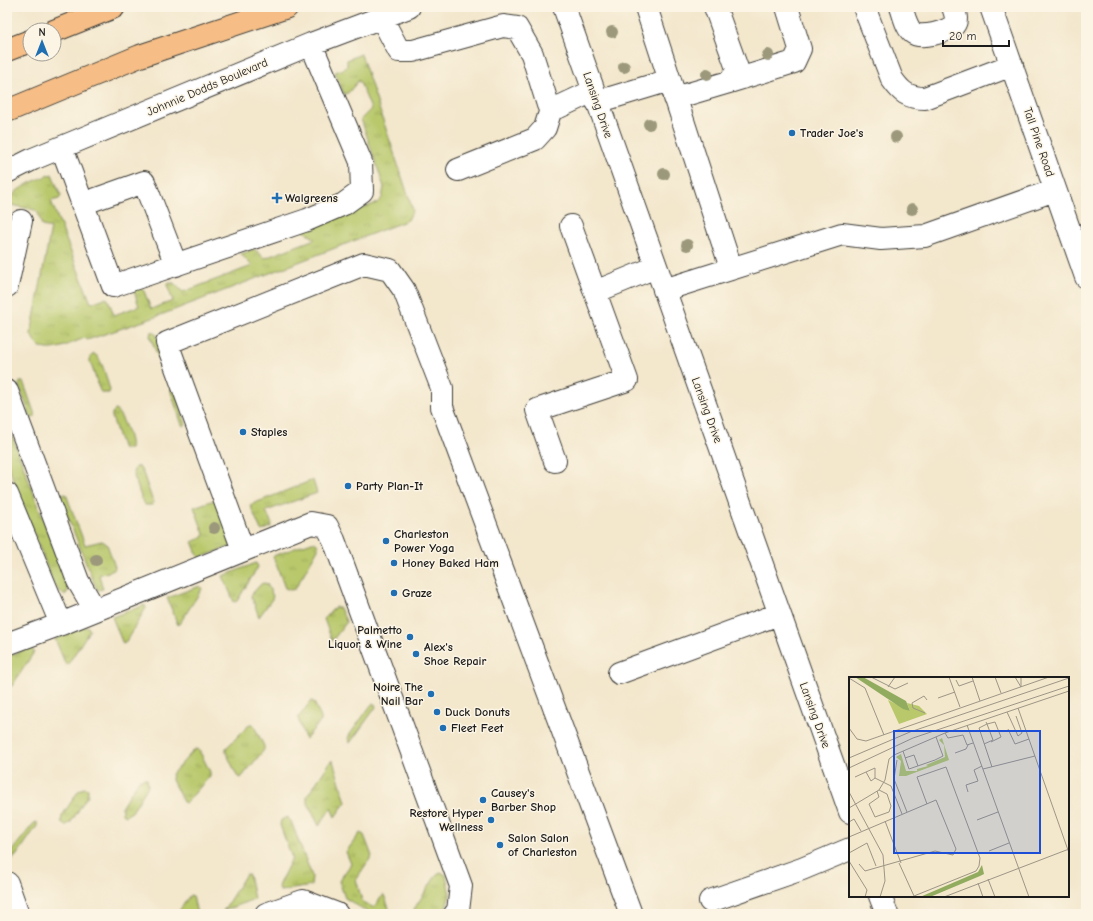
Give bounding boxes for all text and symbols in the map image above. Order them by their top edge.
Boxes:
north arrow [22,22,62,62]
scale bar [943,22,1009,48]
text: N [38,26,46,39]
text: 20 m [949,29,977,43]
street label: Johnnie Dodds Boulevard [144,55,270,119]
street label: Lansing Drive [580,70,616,140]
street label: Tall Pine Road [1021,105,1057,179]
place label: Trader Joe's [800,126,863,140]
marker: Trader Joe's [787,128,797,138]
place label: Walgreens [285,191,338,205]
marker: Walgreens [272,193,282,203]
street label: Lansing Drive [689,375,725,445]
place label: Staples [251,425,287,439]
marker: Staples [238,427,248,437]
place label: Party Plan-It [356,479,424,493]
marker: Party Plan-It [343,481,353,491]
place label: Charleston Power Yoga [394,527,454,555]
marker: Charleston Power Yoga [381,536,391,546]
place label: Honey Baked Ham [402,556,499,570]
marker: Honey Baked Ham [389,558,399,568]
place label: Graze [402,586,432,600]
marker: Graze [389,588,399,598]
place label: Palmetto Liquor & Wine [328,623,402,651]
marker: Palmetto Liquor & Wine [405,632,415,642]
place label: Alex's Shoe Repair [424,640,486,668]
marker: Alex's Shoe Repair [411,649,421,659]
inset map [849,677,1069,897]
place label: Noire The Nail Bar [373,680,423,708]
street label: Lansing Drive [797,680,833,750]
marker: Noire The Nail Bar [426,689,436,699]
place label: Duck Donuts [445,705,510,719]
marker: Duck Donuts [432,707,442,717]
place label: Fleet Feet [451,721,505,735]
marker: Fleet Feet [438,723,448,733]
place label: Causey's Barber Shop [491,786,556,814]
marker: Causey's Barber Shop [478,795,488,805]
place label: Restore Hyper Wellness [409,806,483,834]
marker: Restore Hyper Wellness [486,815,496,825]
place label: Salon Salon of Charleston [508,831,577,859]
marker: Salon Salon of Charleston [495,840,505,850]

